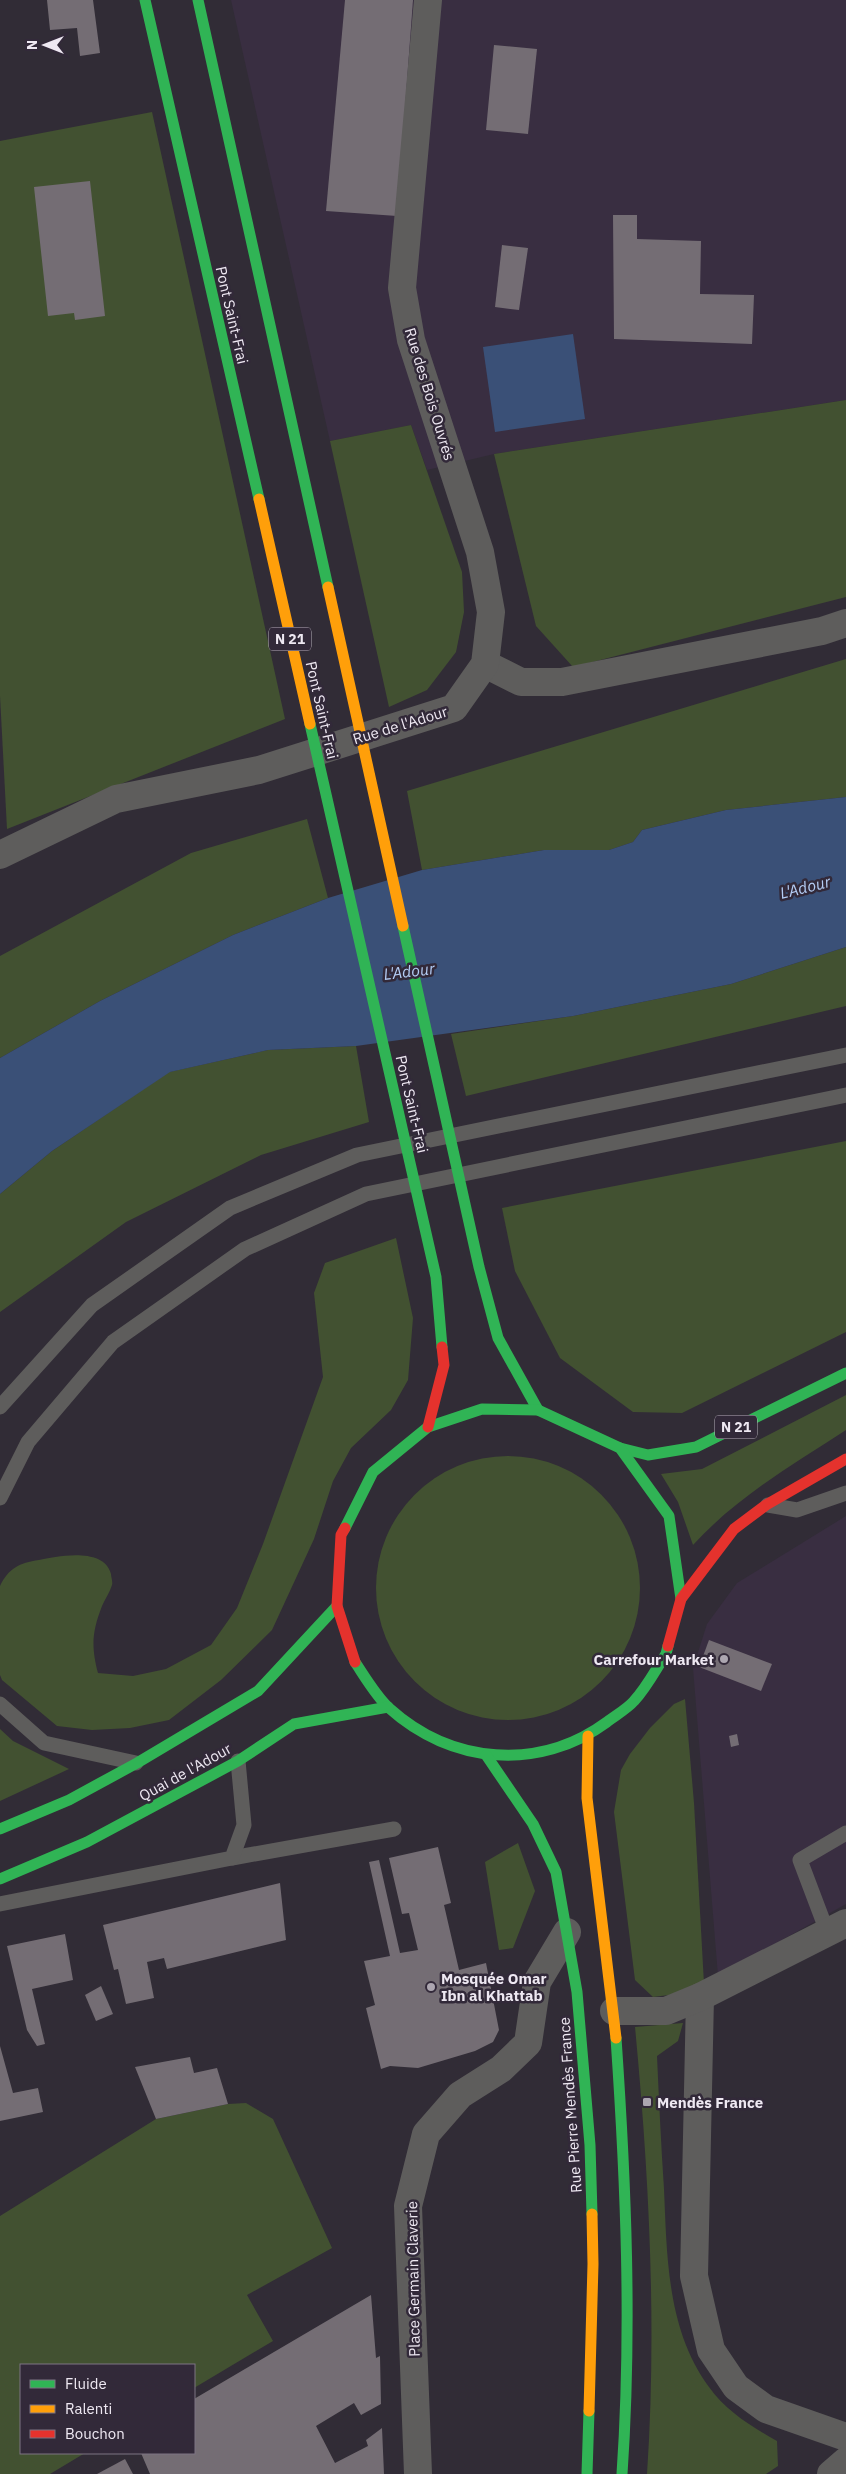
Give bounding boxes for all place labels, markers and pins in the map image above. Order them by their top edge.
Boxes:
place label: Carrefour Market [594,1650,714,1669]
marker: Carrefour Market [718,1653,730,1665]
place label: Mosquée Omar Ibn al Khattab [441,1969,546,2005]
marker: Mosquée Omar Ibn al Khattab [425,1981,437,1993]
place label: Mendès France [657,2093,763,2112]
marker: Mendès France [641,2096,653,2108]

